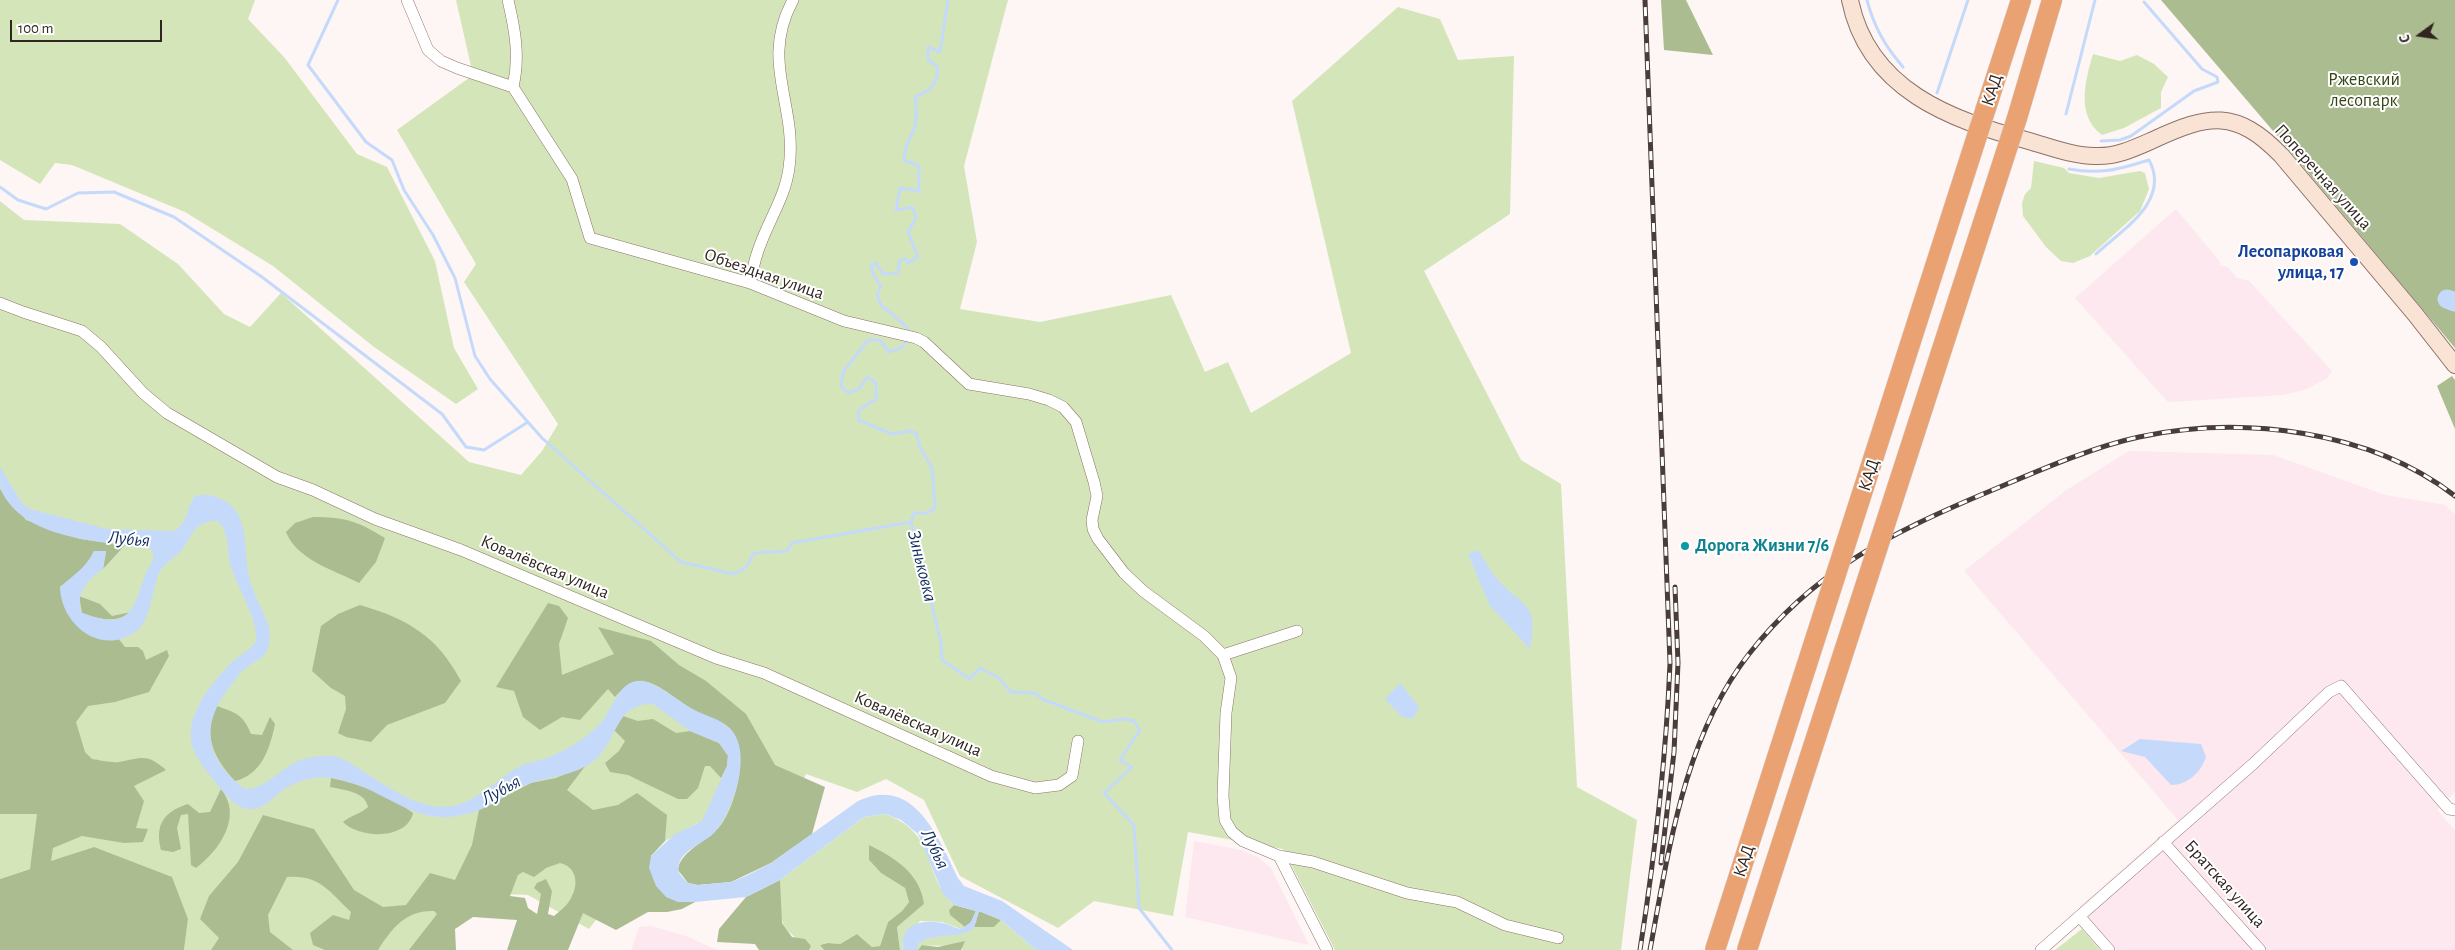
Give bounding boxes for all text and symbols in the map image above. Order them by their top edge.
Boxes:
scale bar [12,10,165,42]
north arrow [2395,10,2445,60]
text: 100 m [18,21,53,36]
text: С [2398,33,2413,44]
park label: Ржевский лесопарк [2328,69,2400,112]
street label: КАД [1977,71,2007,109]
street label: Поперечная улица [2270,120,2376,234]
place label: Лесопарковая улица, 17 [2238,241,2344,284]
street label: Объездная улица [701,243,827,305]
marker: Лесопарковая улица, 17 [2348,256,2360,268]
street label: КАД [1854,456,1884,494]
water label: Лубья [107,526,151,552]
water label: Зиньковка [902,528,942,604]
street label: Ковалёвская улица [478,530,612,604]
place label: Дорога Жизни 7/6 [1695,535,1829,557]
marker: Дорога Жизни 7/6 [1679,540,1691,552]
street label: Ковалёвская улица [851,686,985,762]
water label: Лубья [477,770,525,810]
water label: Лубья [916,825,954,873]
street label: Братская улица [2180,836,2270,932]
street label: КАД [1729,842,1759,880]

